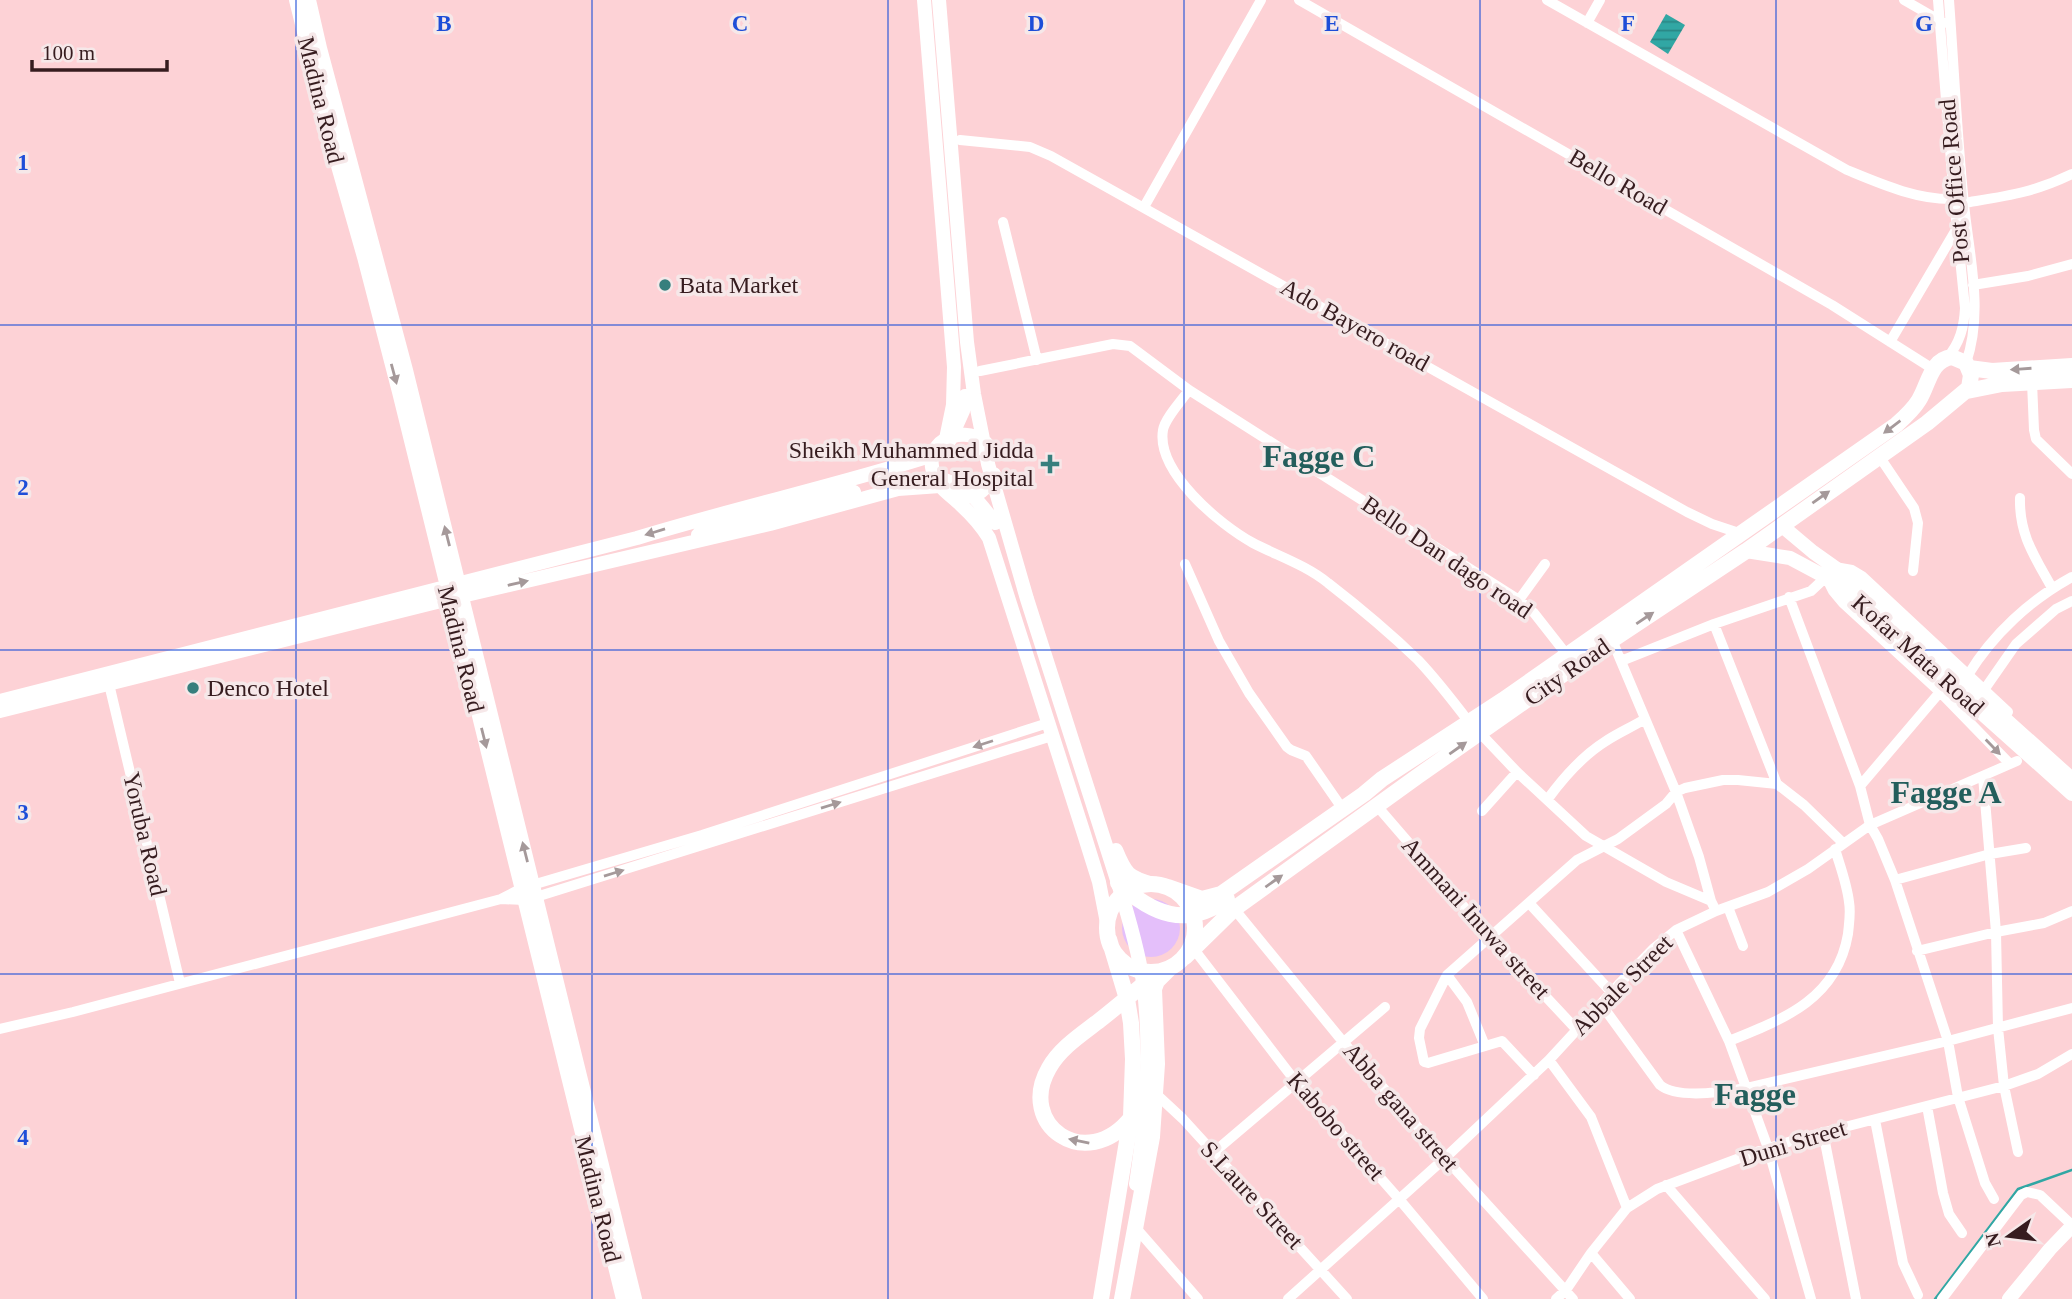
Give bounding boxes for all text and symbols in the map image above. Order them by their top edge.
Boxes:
text: B [436,11,452,36]
text: C [732,11,748,36]
text: D [1028,11,1044,36]
text: E [1324,11,1340,36]
text: F [1621,11,1635,36]
text: G [1915,11,1933,36]
scale bar [32,28,166,72]
street label: Madina Road [293,34,349,166]
text: 100 m [42,41,95,65]
street label: Post Office Road [1934,98,1974,264]
street label: Bello Road [1564,144,1672,220]
text: 1 [17,150,29,175]
place label: Bata Market [679,272,799,298]
street label: Ado Bayero road [1276,274,1434,376]
marker: Bata Market [657,277,673,293]
one-way arrow [389,363,400,385]
one-way arrow [2009,364,2031,375]
one-way arrow [1883,420,1901,434]
place label: Sheikh Muhammed Jidda General Hospital [789,437,1034,491]
district label: Fagge C [1263,438,1375,474]
marker: Sheikh Muhammed Jidda General Hospital [1040,454,1060,474]
text: 2 [17,475,29,500]
one-way arrow [1812,490,1830,504]
street label: Bello Dan dago road [1357,491,1537,623]
one-way arrow [441,525,452,547]
one-way arrow [645,528,666,538]
one-way arrow [507,577,529,588]
street label: Madina Road [433,583,489,715]
street label: Kofar Mata Road [1847,589,1989,721]
one-way arrow [1636,611,1654,625]
street label: City Road [1519,633,1615,711]
place label: Denco Hotel [207,675,329,701]
marker: Denco Hotel [185,680,201,696]
one-way arrow [479,727,490,749]
one-way arrow [1985,738,2001,755]
one-way arrow [972,740,993,750]
one-way arrow [1449,741,1467,755]
street label: Yoruba Road [118,770,172,898]
district label: Fagge A [1890,774,2002,810]
text: 3 [17,800,29,825]
one-way arrow [821,800,842,810]
street label: Ammani Inuwa street [1397,832,1555,1004]
one-way arrow [520,841,531,863]
one-way arrow [603,867,624,877]
one-way arrow [1265,874,1283,888]
street label: Abbale Street [1566,929,1678,1041]
street label: Abba gana street [1338,1038,1464,1177]
street label: Kabobo street [1282,1067,1390,1185]
district label: Fagge [1714,1076,1796,1112]
street label: Duni Street [1737,1114,1850,1172]
text: 4 [17,1125,29,1150]
street label: Madina Road [570,1133,626,1265]
one-way arrow [1067,1136,1089,1147]
street label: S.Laure Street [1196,1136,1309,1254]
north arrow [1974,1201,2044,1271]
text: N [1981,1231,2005,1249]

